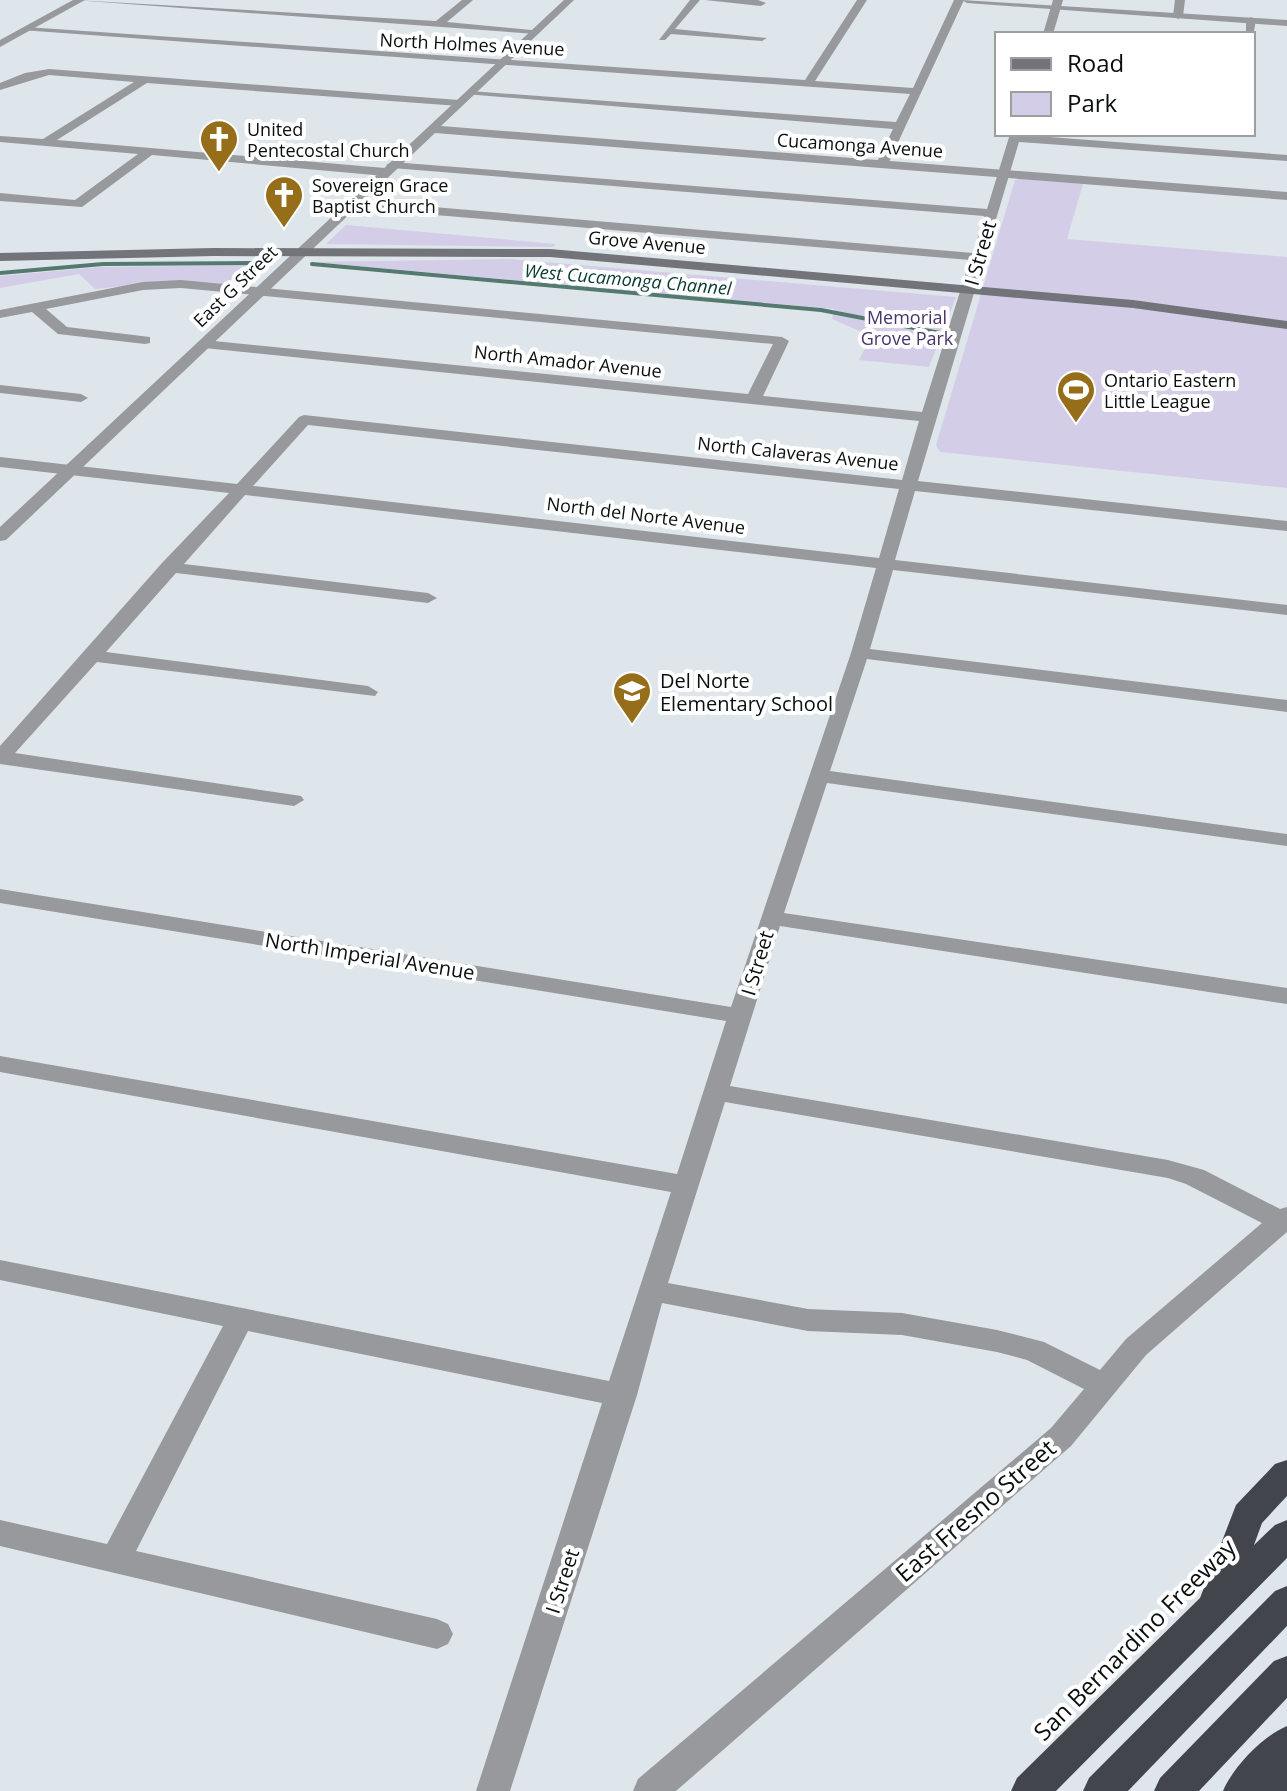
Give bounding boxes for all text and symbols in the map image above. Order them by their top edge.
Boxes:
street label: North Holmes Avenue [379,27,565,61]
legend [995,32,1255,136]
text: Road [1067,46,1124,79]
text: Park [1067,86,1118,119]
place label: United Pentecostal Church [247,117,410,162]
church icon: United Pentecostal Church [198,118,240,173]
street label: Cucamonga Avenue [776,127,944,163]
place label: Sovereign Grace Baptist Church [312,173,448,218]
church icon: Sovereign Grace Baptist Church [263,174,305,229]
street label: I Street [958,217,1002,289]
street label: Grove Avenue [587,225,707,259]
street label: East G Street [188,240,282,332]
water label: West Cucamonga Channel [523,258,733,300]
park label: Memorial Grove Park [861,305,954,350]
street label: North Amador Avenue [473,339,663,383]
place label: Ontario Eastern Little League [1104,368,1236,413]
sports icon: Ontario Eastern Little League [1055,369,1097,424]
street label: North Calaveras Avenue [696,431,900,475]
street label: North del Norte Avenue [545,491,747,539]
place label: Del Norte Elementary School [660,667,833,717]
school or university icon: Del Norte Elementary School [611,670,653,725]
street label: North Imperial Avenue [263,926,477,986]
street label: I Street [734,927,780,999]
street label: East Fresno Street [888,1431,1062,1589]
street label: San Bernardino Freeway [1026,1530,1243,1747]
street label: I Street [539,1545,585,1617]

